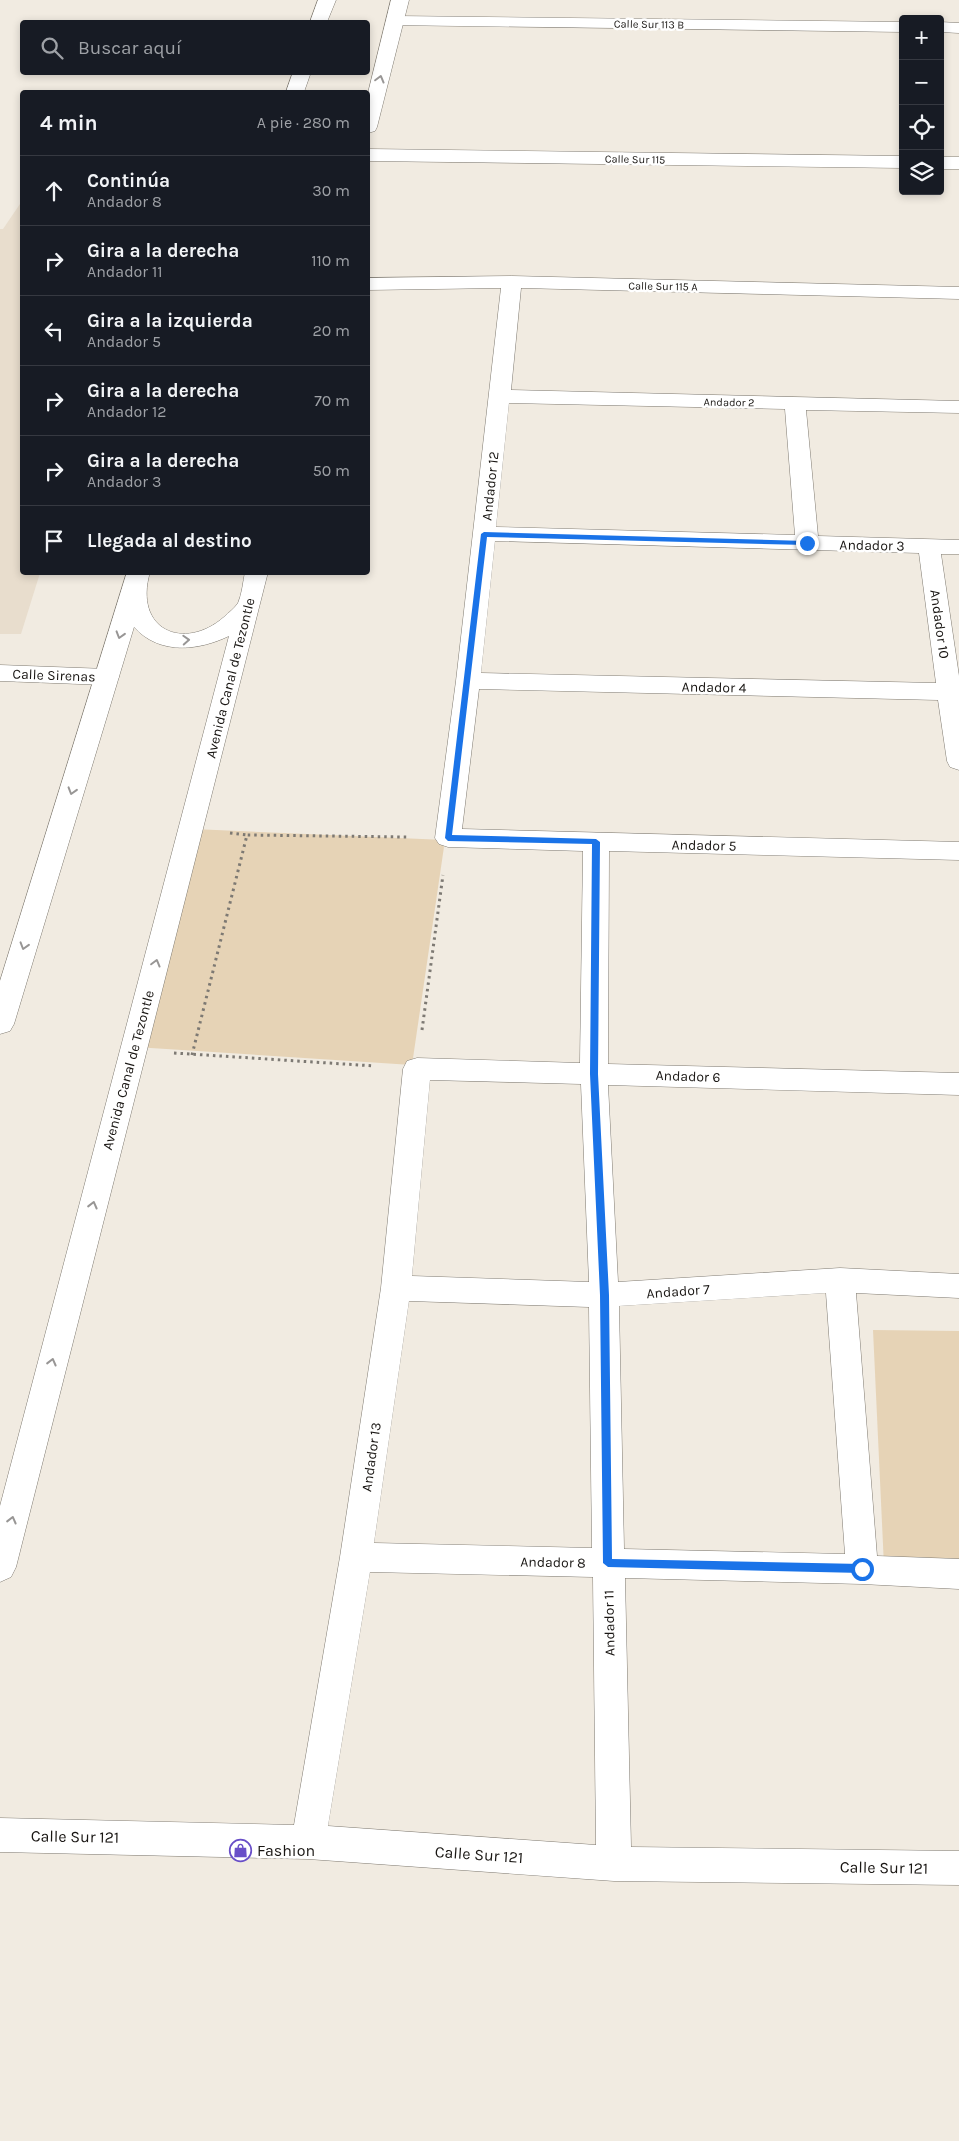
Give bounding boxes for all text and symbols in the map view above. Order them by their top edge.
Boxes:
map controls [899,15,944,195]
button: + [899,15,944,60]
street label: Calle Sur 113 B [614,17,684,32]
search box [20,20,370,75]
icon: search [38,34,66,62]
text: Buscar aquí [78,37,182,59]
button: − [899,60,944,105]
one-way arrow [374,75,385,84]
button: locate [899,105,944,150]
text: 4 min [40,111,98,135]
text: A pie · 280 m [257,113,350,132]
button: layers [899,150,944,195]
street label: Calle Sur 115 [605,152,665,167]
text: Continúa [87,170,170,192]
icon: ahead [40,177,68,205]
text: 30 m [312,181,350,200]
text: Andador 8 [87,192,162,211]
text: Gira a la derecha [87,240,239,262]
icon: right [40,247,68,275]
text: 110 m [311,251,350,270]
text: Andador 11 [87,262,163,281]
street label: Calle Sur 115 A [628,279,699,294]
text: Gira a la izquierda [87,310,253,332]
icon: left [40,317,68,345]
text: 20 m [312,321,350,340]
text: Andador 5 [87,332,161,351]
text: Gira a la derecha [87,380,239,402]
icon: right [40,387,68,415]
text: 70 m [314,391,350,410]
street label: Andador 2 [703,396,755,409]
text: Andador 12 [87,402,167,421]
text: Gira a la derecha [87,450,239,472]
street label: Andador 12 [478,451,503,522]
icon: right [40,457,68,485]
text: 50 m [313,461,350,480]
text: Andador 3 [87,472,161,491]
icon: arrive [40,527,68,555]
text: Llegada al destino [87,530,252,552]
route end [796,532,819,555]
street label: Andador 3 [839,536,905,555]
street label: Andador 10 [926,588,953,660]
street label: Avenida Canal de Tezontle [202,596,259,760]
one-way arrow [115,631,125,639]
one-way arrow [182,635,190,645]
street label: Calle Sirenas [12,666,96,685]
street label: Andador 4 [682,678,747,697]
one-way arrow [68,786,78,794]
street label: Andador 5 [671,836,737,855]
one-way arrow [20,941,30,950]
one-way arrow [150,959,160,968]
street label: Avenida Canal de Tezontle [99,988,158,1152]
street label: Andador 6 [655,1067,721,1086]
one-way arrow [87,1201,97,1209]
street label: Andador 7 [646,1281,711,1302]
one-way arrow [47,1359,57,1367]
street label: Andador 13 [358,1421,385,1493]
one-way arrow [6,1515,17,1524]
street label: Andador 8 [520,1553,586,1572]
route start [851,1558,874,1581]
street label: Andador 11 [600,1590,619,1656]
street label: Calle Sur 121 [31,1826,119,1847]
shop icon: Fashion [229,1838,253,1862]
place label: Fashion [257,1841,315,1860]
street label: Calle Sur 121 [434,1842,524,1867]
street label: Calle Sur 121 [840,1857,928,1878]

